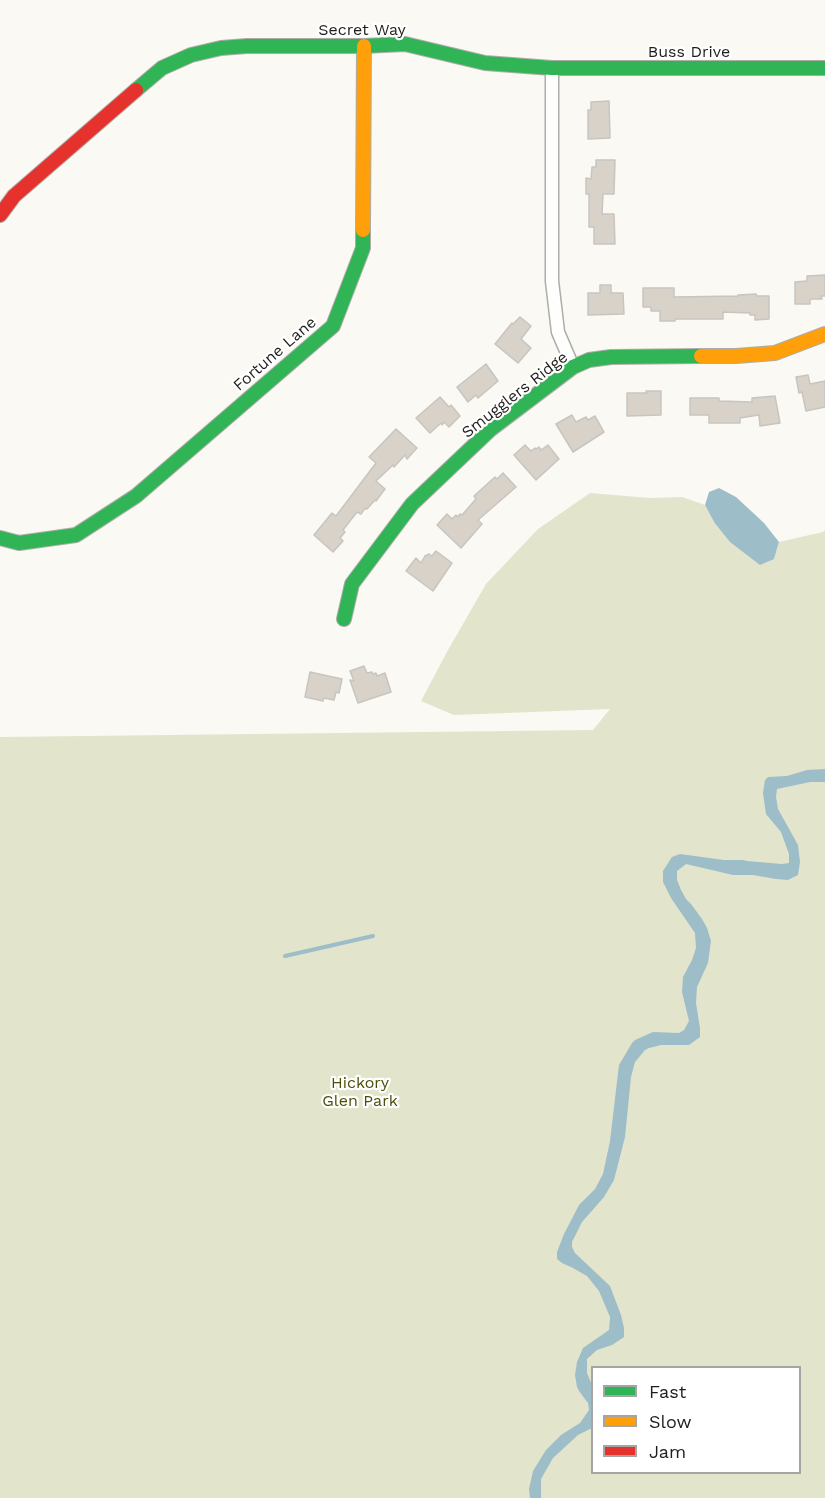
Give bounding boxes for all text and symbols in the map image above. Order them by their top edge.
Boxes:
street label: Secret Way [318,20,406,40]
street label: Buss Drive [648,42,730,62]
street label: Fortune Lane [230,313,320,395]
street label: Smugglers Ridge [458,348,572,442]
park label: Hickory Glen Park [322,1073,398,1111]
legend [591,1366,801,1474]
text: Fast [649,1381,686,1402]
text: Slow [649,1411,692,1432]
text: Jam [649,1441,686,1462]

